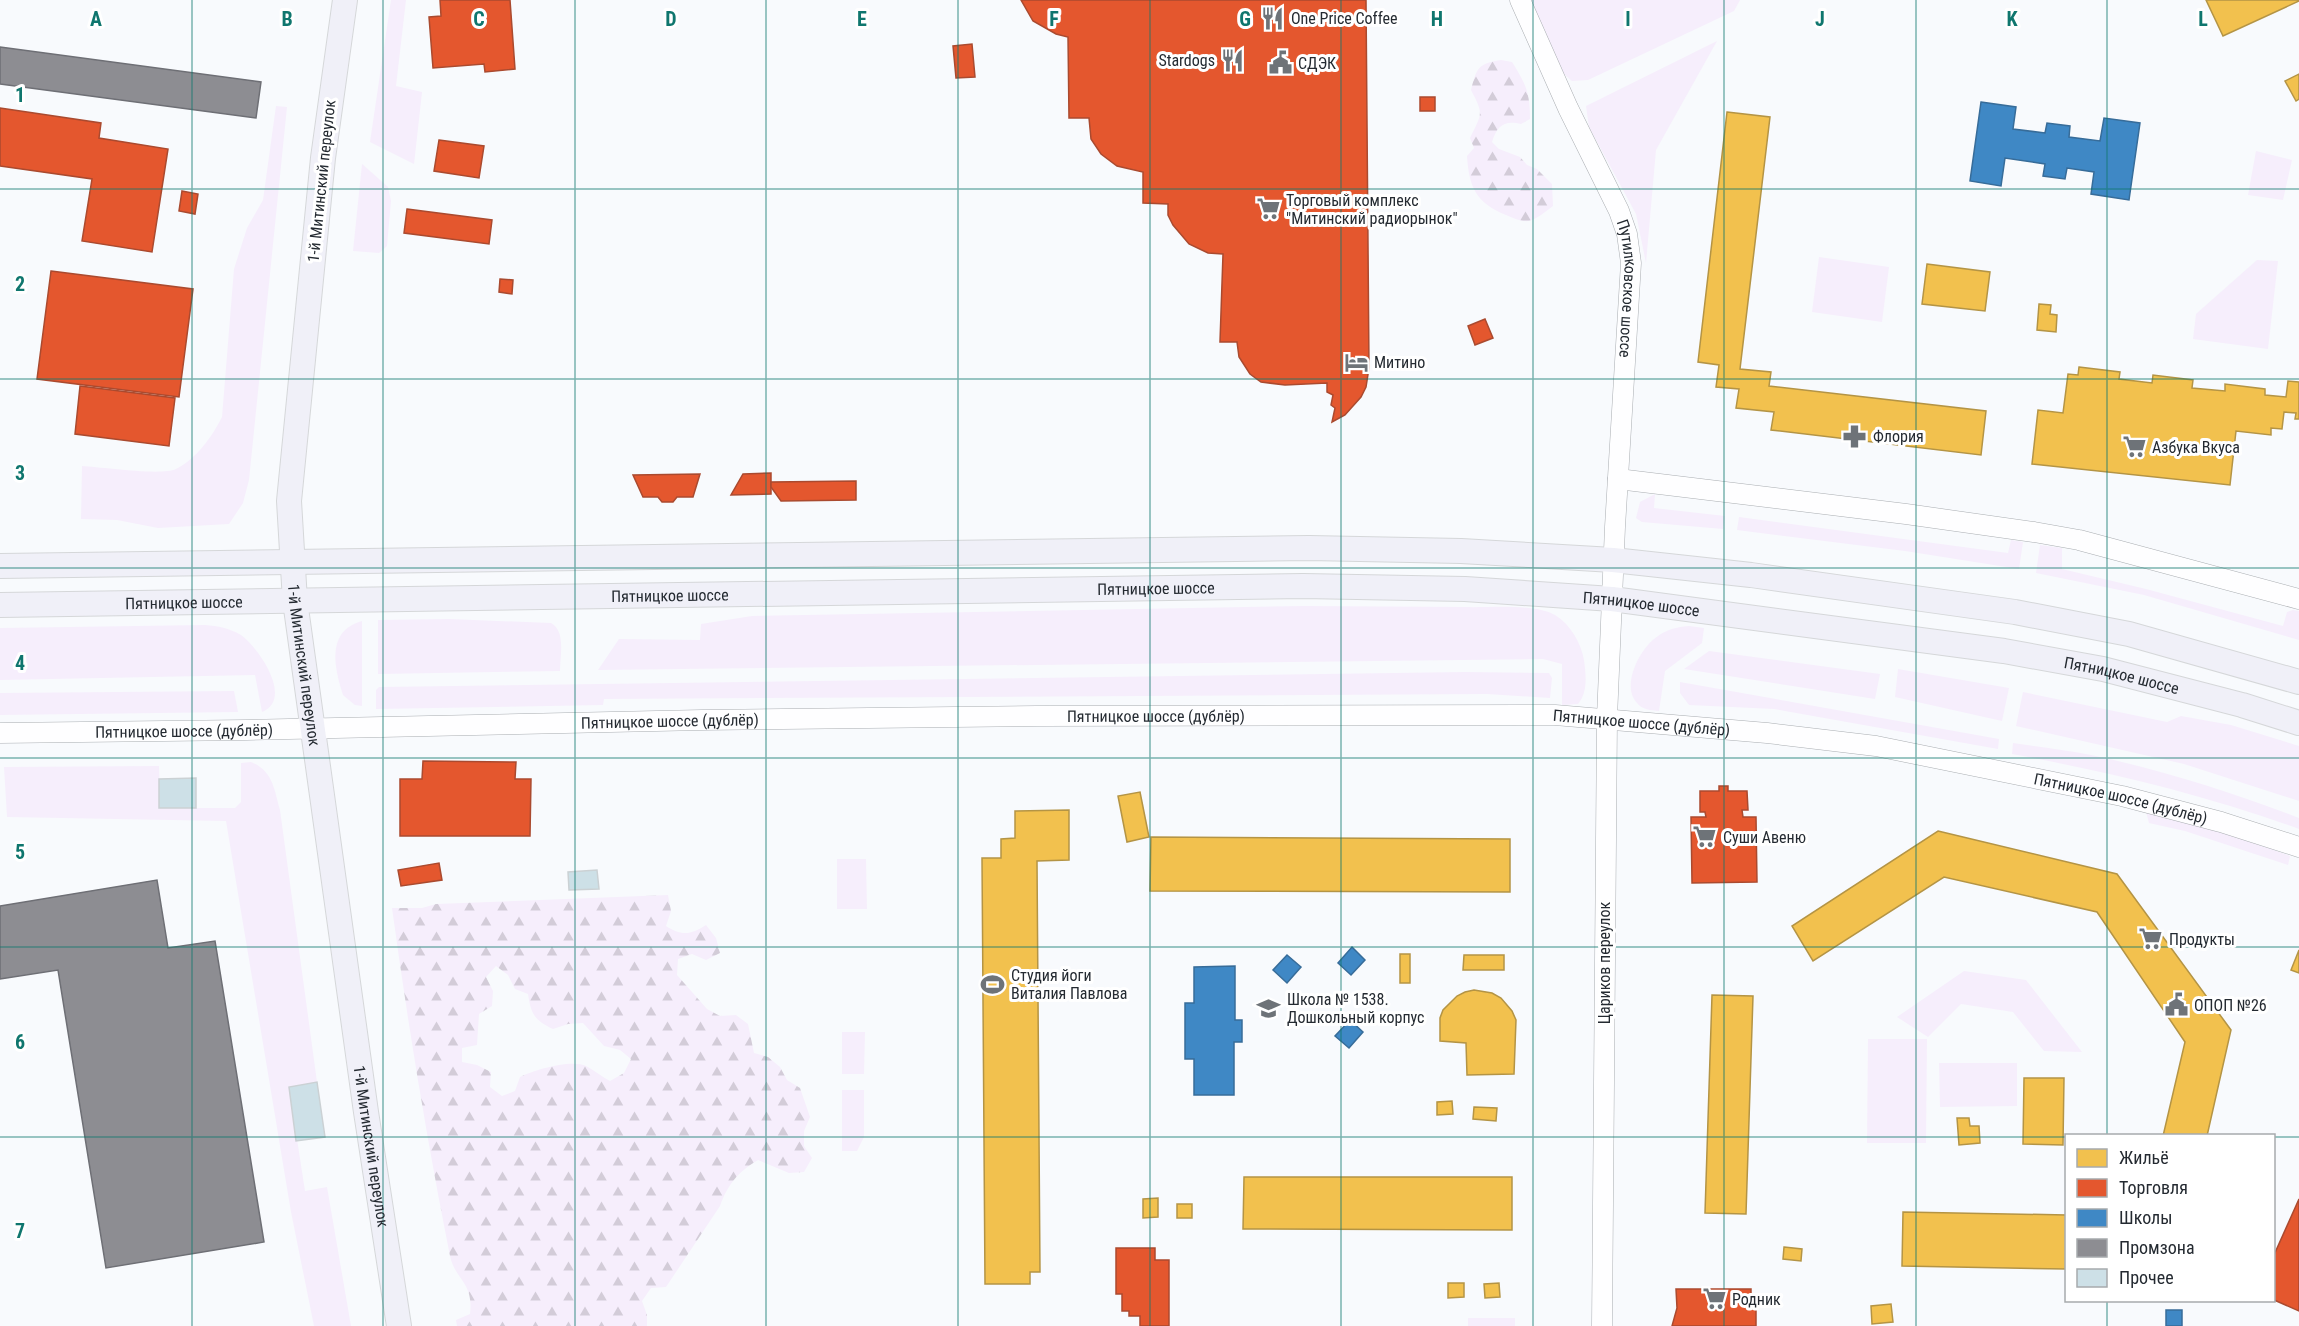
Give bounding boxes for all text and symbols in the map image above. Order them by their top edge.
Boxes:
restaurant icon: One Price Coffee [1260,5,1286,31]
text: A [90,7,102,31]
text: B [281,7,293,31]
text: C [473,7,485,31]
text: D [665,7,677,31]
text: E [857,7,867,31]
text: F [1049,7,1059,31]
text: G [1239,7,1251,31]
text: H [1431,7,1443,31]
text: I [1625,7,1631,31]
text: J [1815,7,1825,31]
text: K [2006,7,2018,31]
text: L [2198,7,2208,31]
place label: One Price Coffee [1291,9,1398,28]
restaurant icon: Stardogs [1220,47,1246,73]
public building icon: СДЭК [1267,50,1293,76]
place label: Stardogs [1158,51,1215,70]
place label: СДЭК [1298,54,1336,73]
text: 1 [15,83,25,107]
street label: 1-й Митинский переулок [304,99,340,263]
place label: Торговый комплекс "Митинский радиорынок" [1286,191,1458,228]
supermarket icon: Торговый комплекс "Митинский радиорынок" [1255,196,1281,222]
street label: Путилковское шоссе [1613,217,1640,358]
text: 2 [15,272,25,296]
hotel icon: Митино [1343,349,1369,375]
place label: Митино [1374,353,1425,372]
pharmacy icon: Флория [1842,423,1868,449]
place label: Флория [1873,427,1924,446]
supermarket icon: Азбука Вкуса [2121,434,2147,460]
place label: Азбука Вкуса [2152,438,2240,457]
text: 3 [15,461,25,485]
street label: Пятницкое шоссе [1097,578,1215,599]
street label: 1-й Митинский переулок [284,583,324,748]
street label: Пятницкое шоссе [611,585,729,606]
street label: Пятницкое шоссе [1582,588,1701,621]
street label: Пятницкое шоссе [125,592,243,613]
text: 4 [15,651,25,675]
street label: Пятницкое шоссе [2063,653,2181,698]
street label: Пятницкое шоссе (дублёр) [1552,706,1731,740]
street label: Пятницкое шоссе (дублёр) [1067,707,1245,726]
street label: Пятницкое шоссе (дублёр) [581,710,759,733]
street label: Пятницкое шоссе (дублёр) [95,720,273,742]
street label: Пятницкое шоссе (дублёр) [2032,769,2210,828]
supermarket icon: Суши Авеню [1692,824,1718,850]
place label: Суши Авеню [1723,828,1806,847]
text: 5 [15,840,25,864]
street label: Цариков переулок [1595,902,1614,1024]
supermarket icon: Продукты [2138,926,2164,952]
place label: Продукты [2169,930,2235,949]
place label: Студия йоги Виталия Павлова [1011,966,1128,1003]
sports icon: Студия йоги Виталия Павлова [980,971,1006,997]
place label: Школа № 1538. Дошкольный корпус [1287,990,1425,1027]
public building icon: ОПОП №26 [2163,992,2189,1018]
school or university icon: Школа № 1538. Дошкольный корпус [1256,995,1282,1021]
place label: ОПОП №26 [2194,996,2267,1015]
text: 6 [15,1030,25,1054]
street label: 1-й Митинский переулок [350,1064,393,1229]
legend [2065,1134,2275,1302]
text: Жильё [2119,1147,2169,1168]
text: Торговля [2119,1177,2188,1198]
text: Школы [2119,1207,2172,1228]
text: 7 [15,1219,25,1243]
text: Промзона [2119,1237,2195,1258]
text: Прочее [2119,1267,2174,1288]
supermarket icon: Родник [1701,1286,1727,1312]
place label: Родник [1732,1290,1781,1309]

